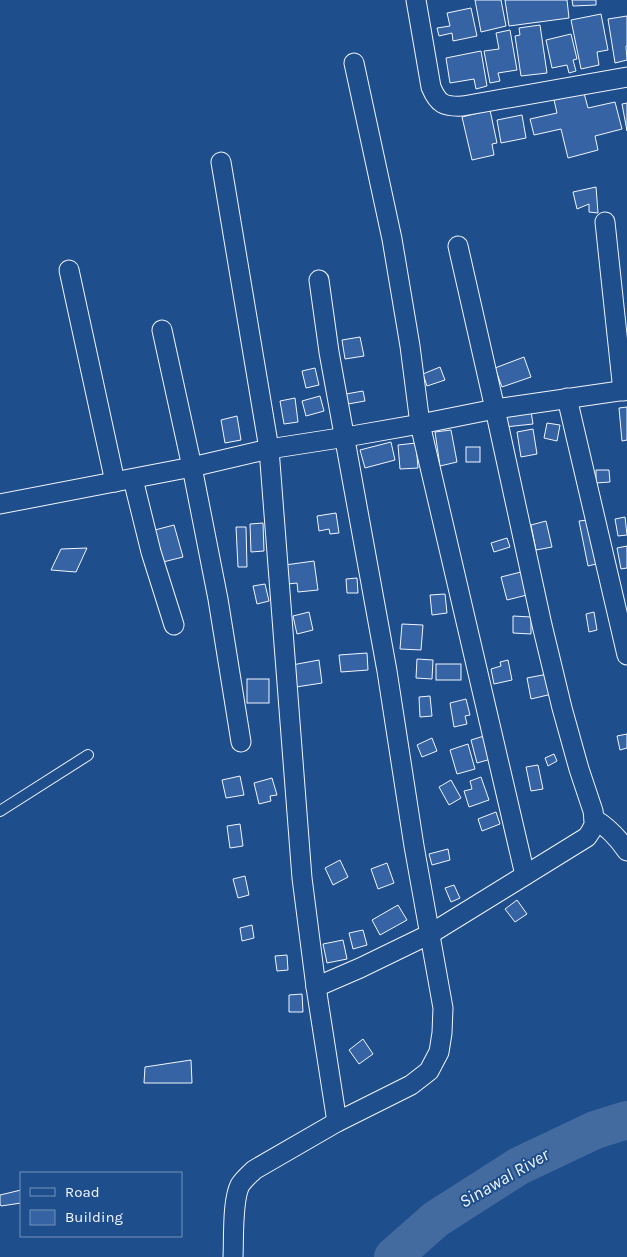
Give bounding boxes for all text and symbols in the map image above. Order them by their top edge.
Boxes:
water label: Sinawal River [455,1143,554,1213]
legend [20,1172,182,1237]
text: Road [65,1183,100,1201]
text: Building [65,1208,123,1226]

